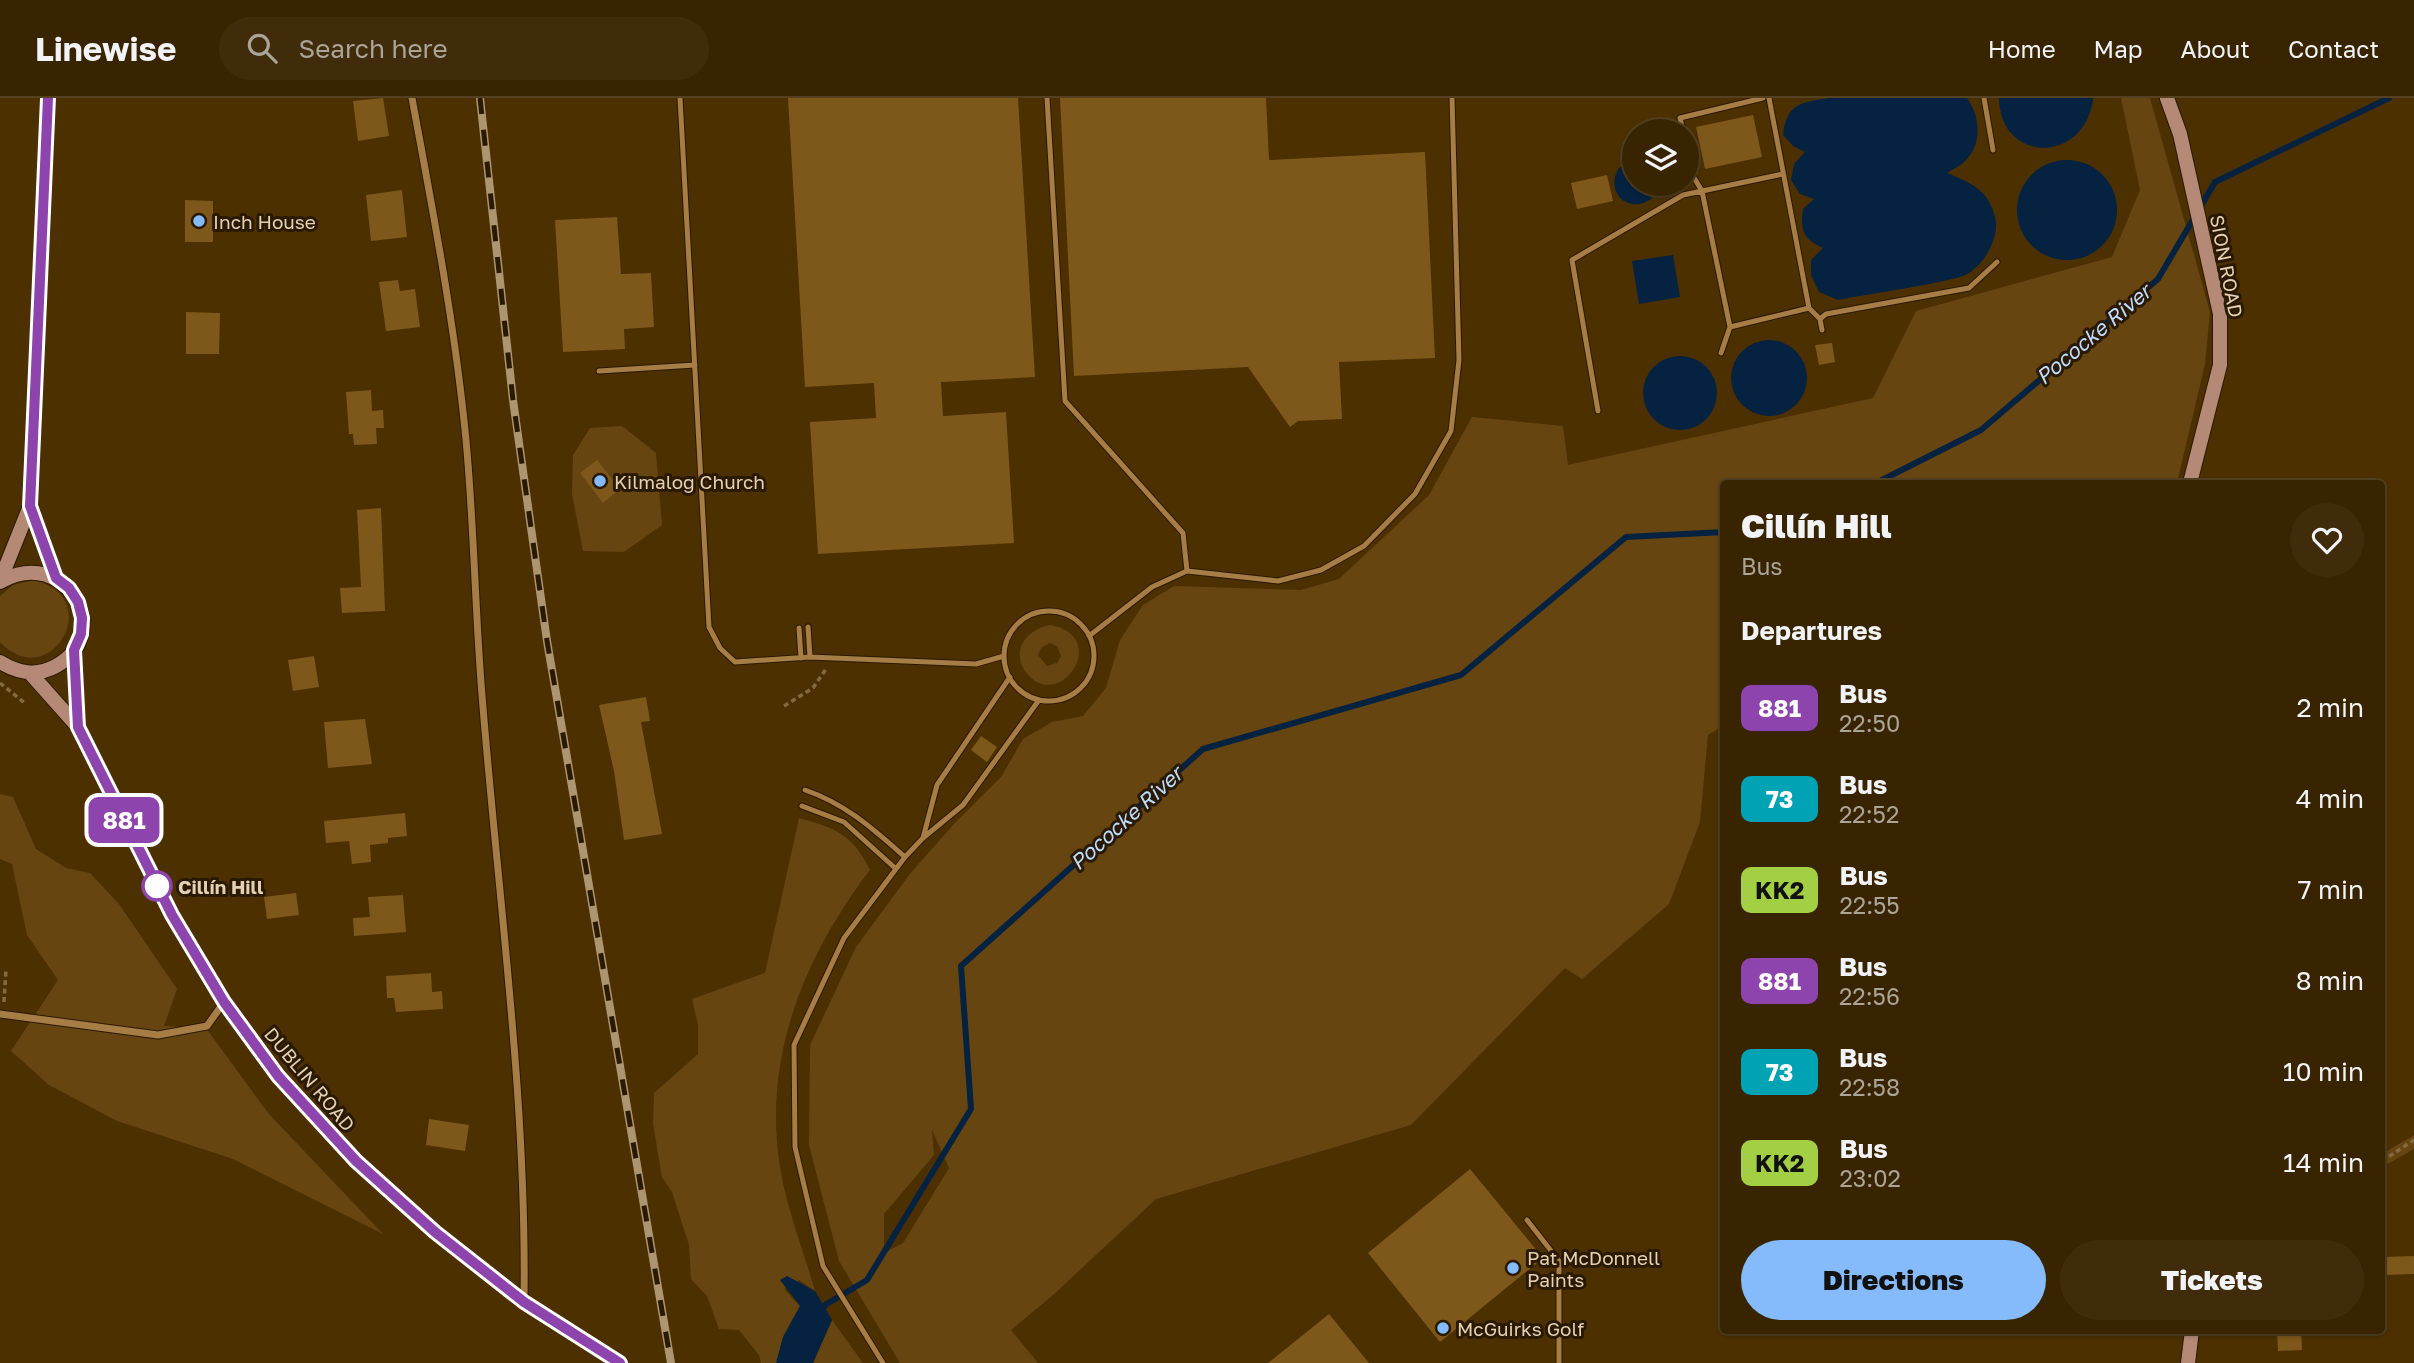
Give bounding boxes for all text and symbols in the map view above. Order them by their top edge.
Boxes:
search box [219,17,709,80]
text: Linewise [35,29,177,68]
icon: search [243,29,281,67]
text: Search here [299,33,448,64]
text: Home [1988,34,2056,63]
text: Map [2094,34,2143,63]
text: About [2181,34,2250,63]
text: Contact [2288,34,2379,63]
map controls [1622,119,1699,196]
button: layers [1622,119,1699,196]
place label: Inch House [213,210,316,233]
marker: Inch House [191,213,207,229]
street label: SION ROAD [2206,213,2248,319]
water label: Pococke River [2030,277,2158,390]
place label: Kilmalog Church [614,470,765,493]
marker: Kilmalog Church [592,473,608,489]
button: heart [2290,503,2364,577]
text: Cillín Hill [1741,506,1892,545]
text: Bus [1741,552,1783,580]
text: Departures [1741,615,1882,646]
text: Bus [1839,678,1887,709]
text: 2 min [2296,692,2364,723]
text: 881 [1758,693,1801,722]
text: 22:50 [1839,709,1900,737]
water label: Pococke River [1064,759,1190,875]
text: Bus [1839,769,1887,800]
text: 4 min [2296,783,2364,814]
text: 73 [1766,784,1793,813]
line badge: 881 [84,797,164,843]
text: 22:52 [1839,800,1899,828]
text: 881 [102,805,146,834]
text: Bus [1839,860,1888,891]
marker: Cillín Hill [142,871,172,901]
text: 7 min [2298,874,2364,905]
place label: Cillín Hill [178,875,263,898]
text: KK2 [1755,875,1804,904]
text: 22:55 [1839,891,1900,919]
text: Bus [1839,951,1887,982]
text: 8 min [2296,965,2364,996]
text: 881 [1758,966,1801,995]
text: 22:56 [1839,982,1900,1010]
street label: DUBLIN ROAD [260,1022,360,1136]
text: Bus [1839,1042,1887,1073]
text: 10 min [2283,1056,2364,1087]
text: 73 [1766,1057,1793,1086]
text: 22:58 [1839,1073,1900,1101]
text: Bus [1839,1133,1888,1164]
text: 14 min [2283,1147,2364,1178]
text: KK2 [1755,1148,1804,1177]
text: 23:02 [1839,1164,1901,1192]
button: Directions [1741,1240,2046,1320]
button: Tickets [2060,1240,2364,1320]
place label: Pat McDonnell Paints [1527,1246,1660,1291]
marker: Pat McDonnell Paints [1505,1260,1521,1276]
place label: McGuirks Golf [1457,1317,1584,1340]
marker: McGuirks Golf [1435,1320,1451,1336]

